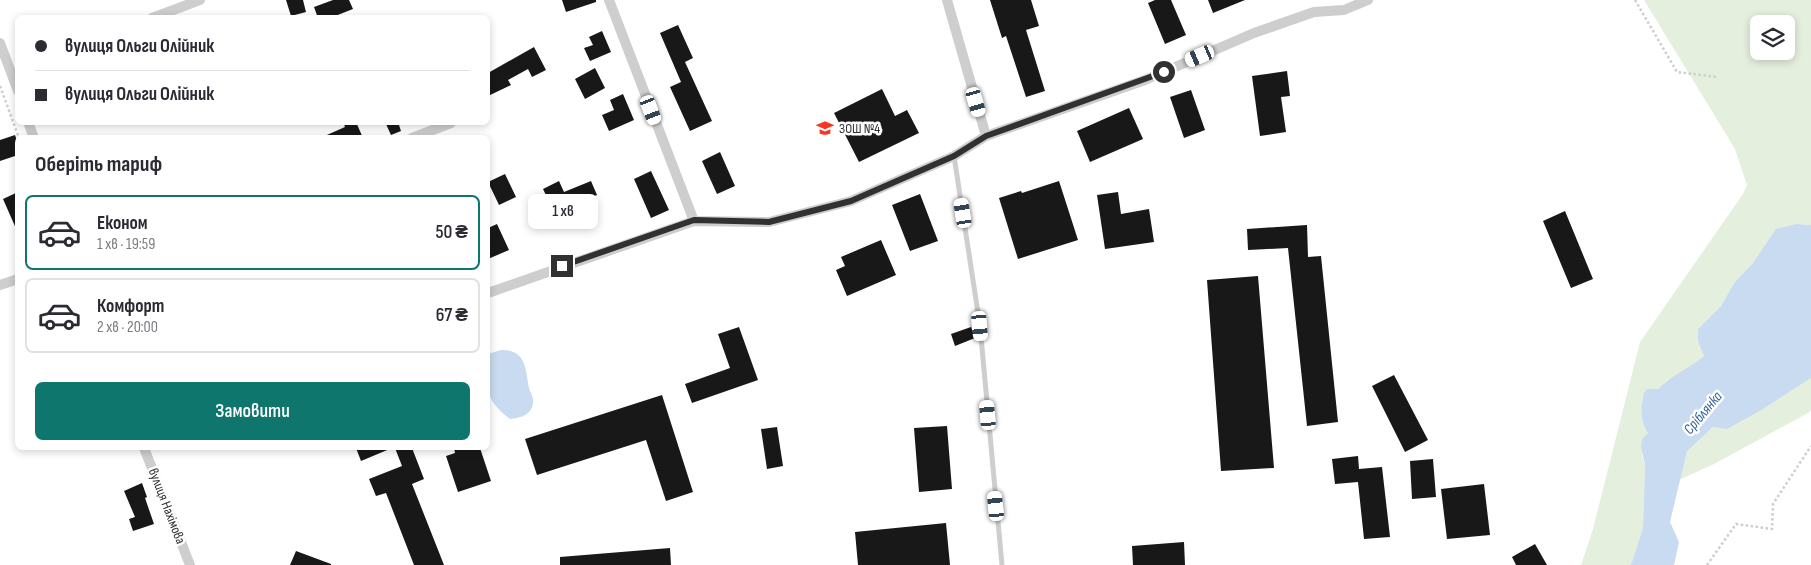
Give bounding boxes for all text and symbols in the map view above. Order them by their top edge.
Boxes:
map controls [1750,15,1795,60]
button: layers [1750,15,1795,60]
text: вулиця Ольги Олійник [65,35,214,58]
car [1183,43,1216,69]
route start [1153,61,1175,83]
text: вулиця Ольги Олійник [65,83,214,106]
car [964,86,987,118]
car [638,93,663,127]
school or university icon: ЗОШ №4 [815,118,835,138]
place label: ЗОШ №4 [839,120,880,137]
text: Оберіть тариф [35,151,162,178]
callout: 1 хв [527,194,597,228]
car [953,197,972,229]
text: 1 хв [552,202,574,221]
icon: car [37,210,82,255]
text: Економ [97,212,148,235]
text: 50 ₴ [436,221,468,244]
text: 1 хв · 19:59 [97,235,155,254]
route end [551,255,573,277]
icon: car [37,293,82,338]
text: Комфорт [97,295,164,318]
text: 67 ₴ [436,304,468,327]
car [971,310,988,342]
text: 2 хв · 20:00 [97,318,158,337]
button: Замовити [35,382,470,440]
water label: Сріблянка [1679,388,1727,438]
car [979,399,996,431]
street label: вулиця Нахімова [145,466,189,546]
car [986,490,1005,522]

